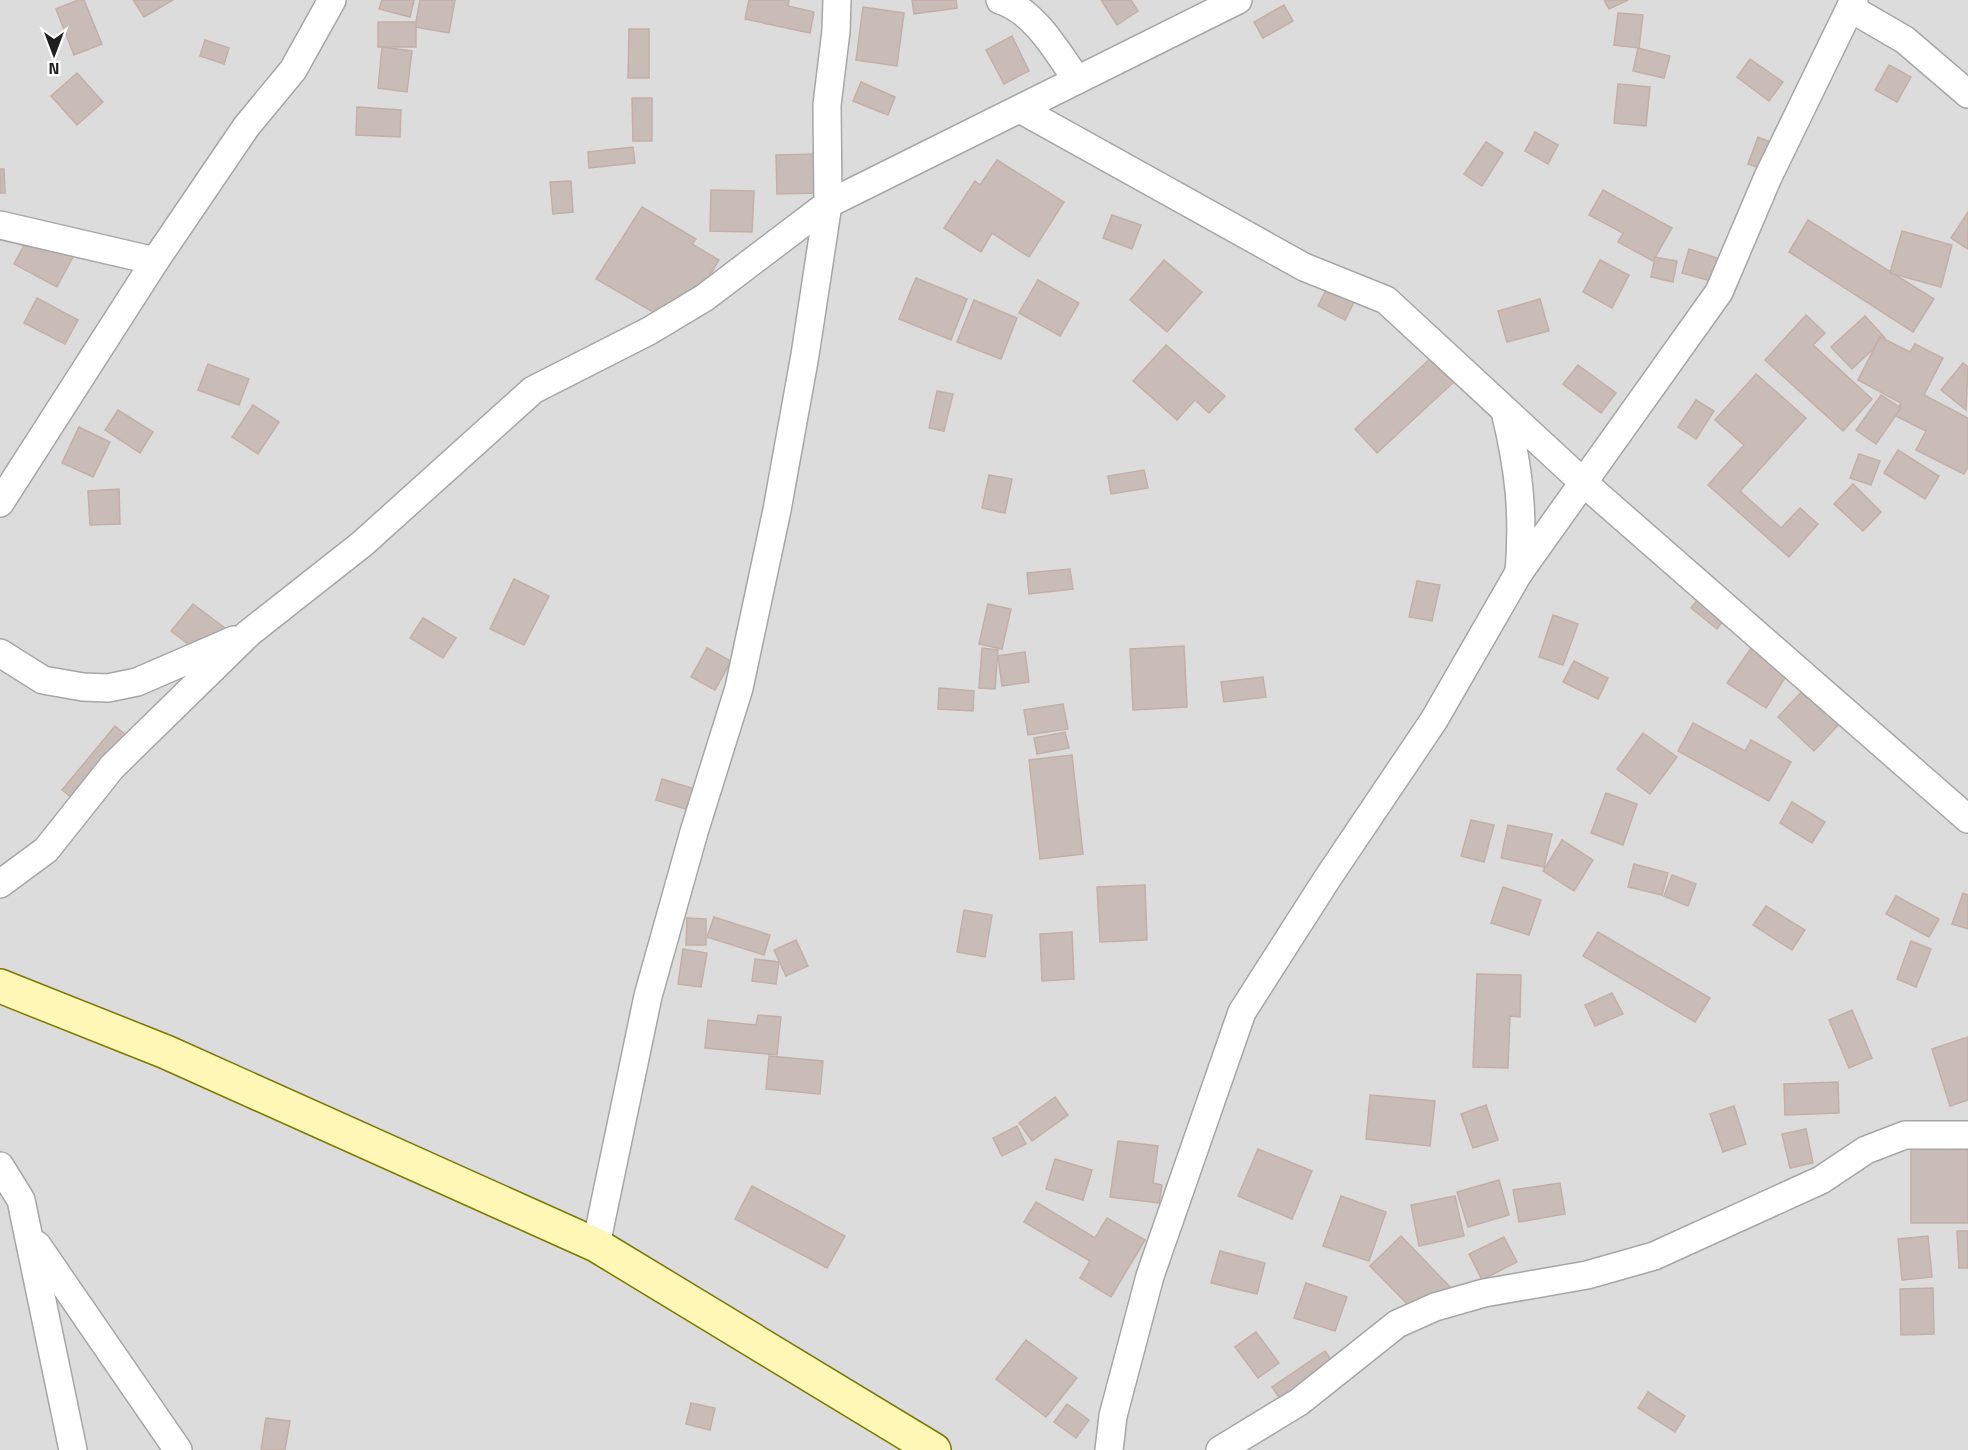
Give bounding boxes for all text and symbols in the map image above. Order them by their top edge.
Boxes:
north arrow [24,24,84,84]
text: N [48,57,60,81]

